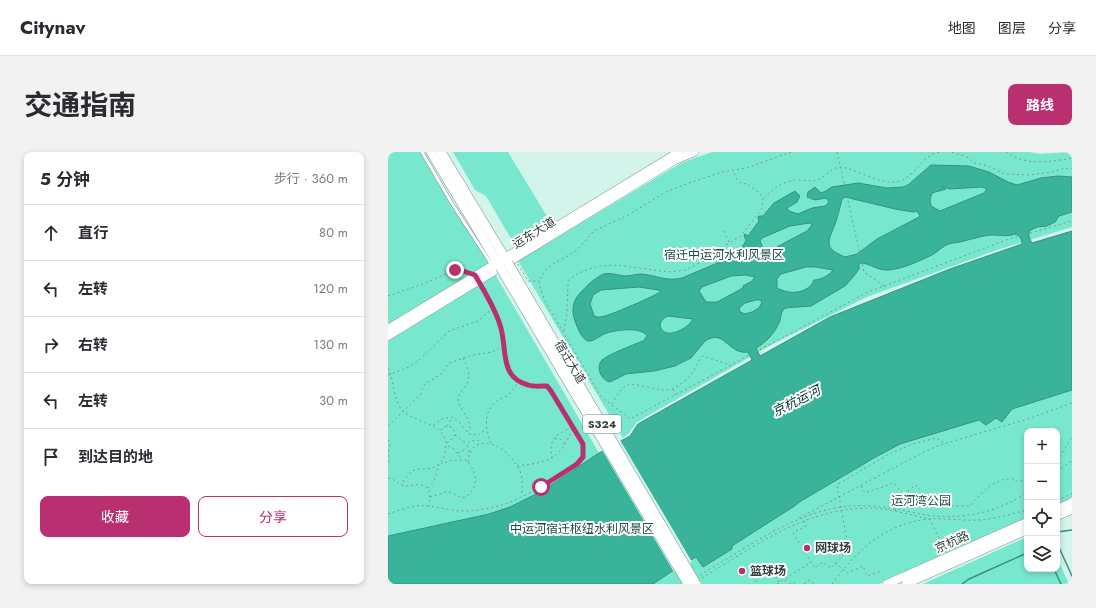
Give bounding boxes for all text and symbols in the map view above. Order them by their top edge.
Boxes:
text: Citynav [20,14,86,41]
text: 地图 [948,18,976,38]
text: 图层 [998,18,1026,38]
text: 分享 [1048,18,1076,38]
button: 路线 [1008,84,1072,125]
text: 交通指南 [24,85,136,126]
text: 5 分钟 [40,167,90,191]
text: 步行 · 360 m [274,169,348,188]
street label: 运东大道 [509,213,559,253]
icon: ahead [40,222,62,244]
text: 直行 [78,222,108,244]
text: 80 m [319,223,348,242]
park label: 宿迁中运河水利风景区 [664,246,784,264]
route end [446,261,464,279]
icon: left [40,278,62,300]
text: 左转 [78,278,108,300]
text: 120 m [313,279,348,298]
icon: right [40,334,62,356]
text: 右转 [78,334,108,356]
text: 130 m [313,335,348,354]
street label: 宿迁大道 [550,337,590,387]
water label: 京杭运河 [769,379,826,421]
icon: left [40,390,62,412]
text: 左转 [78,390,108,412]
text: 30 m [319,391,348,410]
road number: S324 [583,415,621,433]
map controls [1024,428,1060,572]
button: + [1024,428,1060,464]
icon: arrive [40,446,62,468]
text: 到达目的地 [78,446,153,468]
button: − [1024,464,1060,500]
route start [532,478,550,496]
park label: 运河湾公园 [891,492,951,510]
button: 收藏 [40,496,190,537]
button: 分享 [198,496,348,537]
button: locate [1024,500,1060,536]
park label: 中运河宿迁枢纽水利风景区 [510,520,654,538]
street label: 京杭路 [932,526,972,558]
button: layers [1024,536,1060,572]
place label: 网球场 [815,539,851,557]
marker: 网球场 [802,543,812,553]
place label: 篮球场 [750,562,786,580]
marker: 篮球场 [737,566,747,576]

